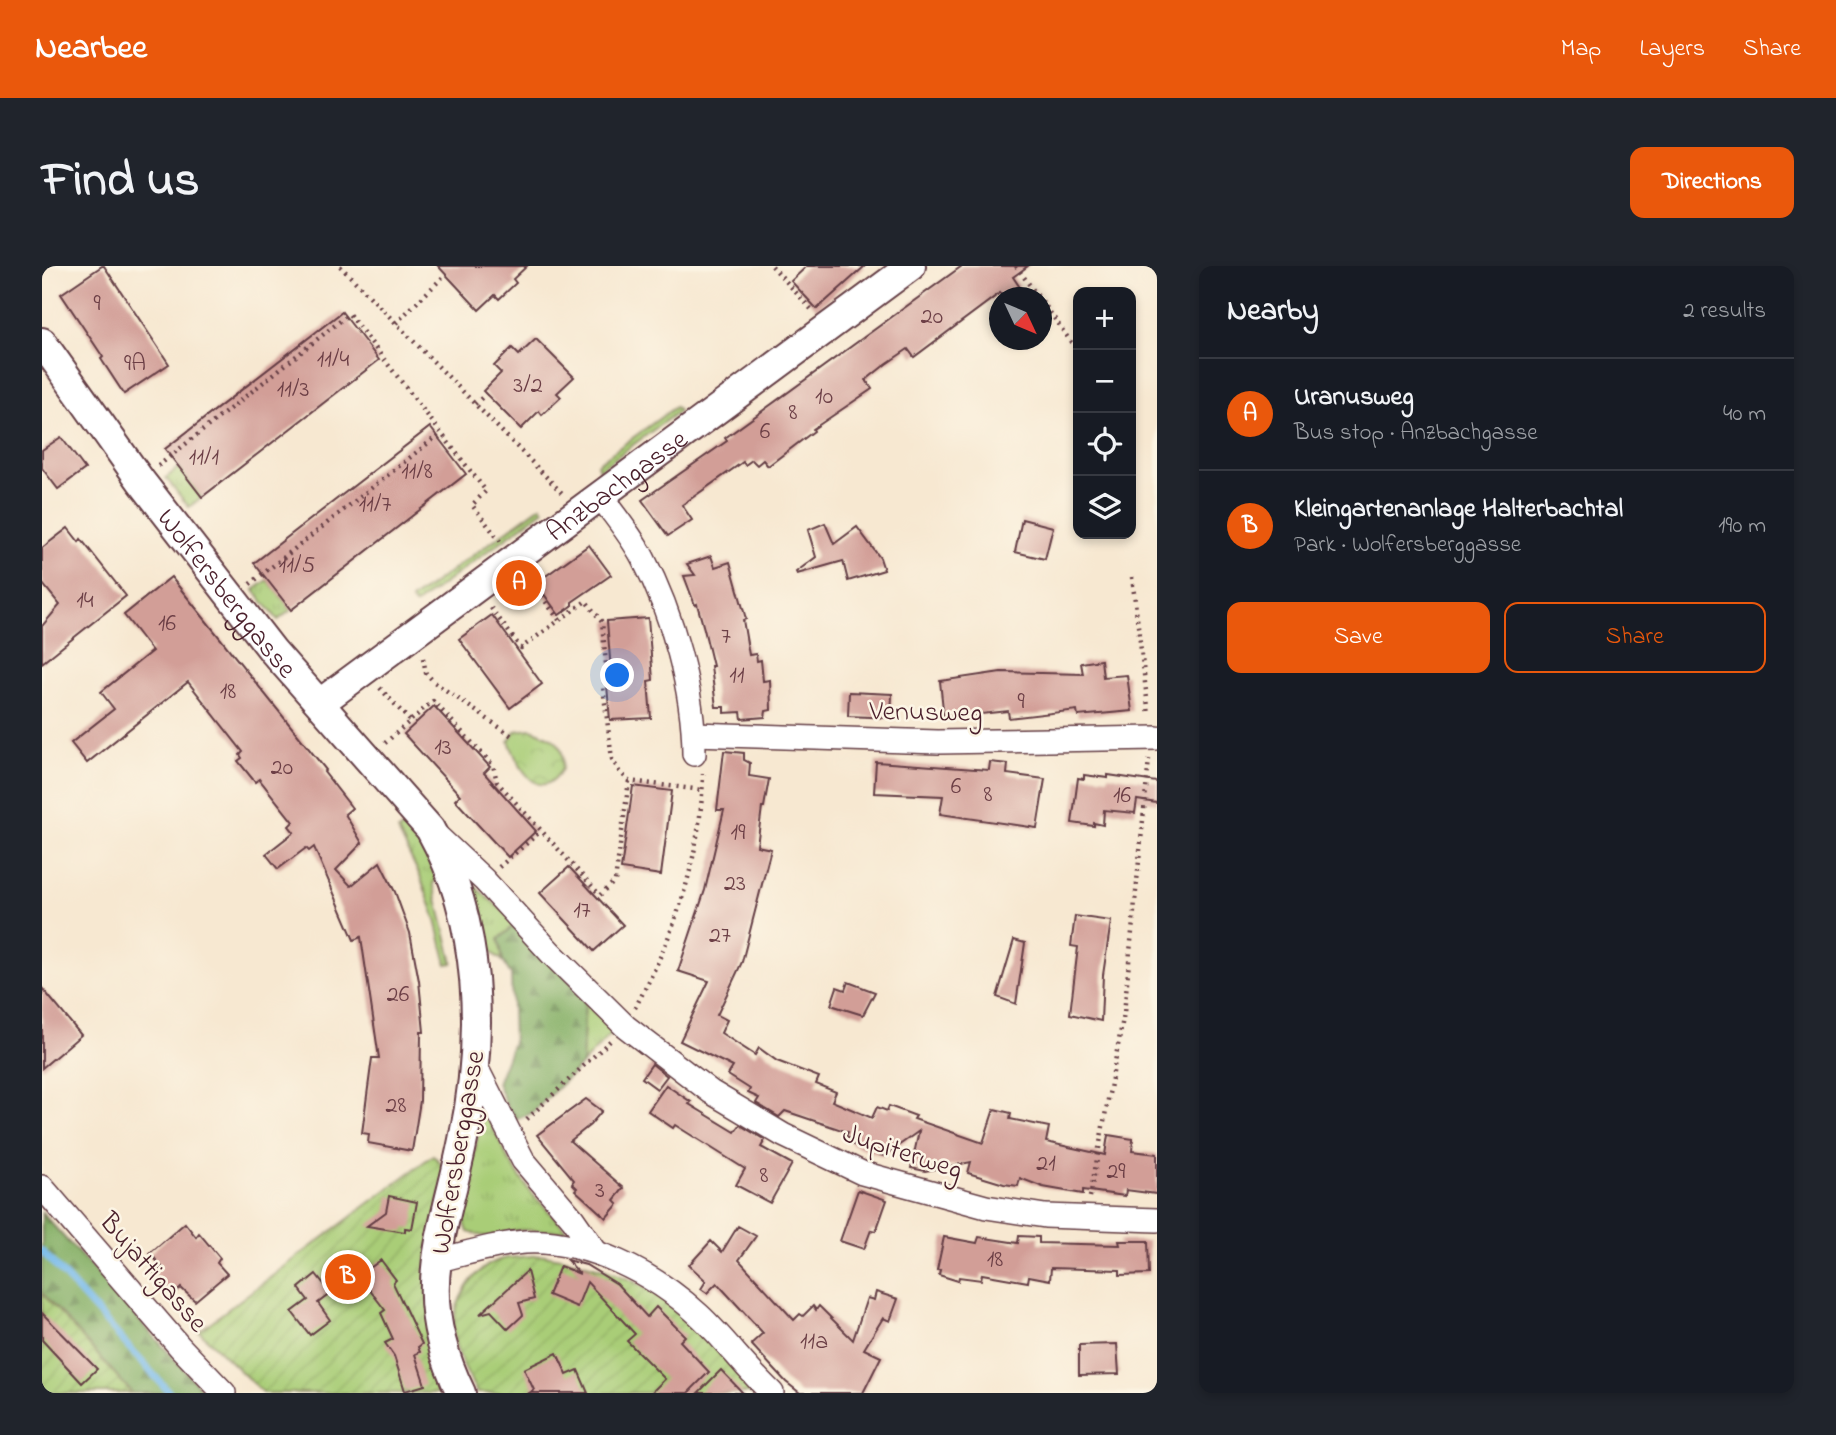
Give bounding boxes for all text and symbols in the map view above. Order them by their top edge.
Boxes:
text: Nearbee [35,25,147,73]
text: Map [1561,32,1601,67]
text: Layers [1639,32,1705,67]
text: Share [1743,32,1801,67]
text: Find us [42,146,199,218]
button: Directions [1630,147,1794,218]
house number: 9 [93,287,101,322]
north arrow [989,287,1052,350]
map controls [1073,287,1136,539]
button: + [1073,287,1136,350]
text: Nearby [1227,290,1319,334]
text: 2 results [1683,295,1766,328]
house number: 20 [921,300,943,335]
house number: 11/4 [317,343,349,378]
house number: 9A [124,347,146,382]
button: − [1073,350,1136,413]
house number: 3/2 [513,369,543,404]
house number: 11/3 [277,373,309,408]
text: Uranusweg [1294,379,1414,417]
house number: 10 [815,380,833,415]
house number: 8 [789,396,798,431]
text: A [1243,398,1257,431]
text: 40 m [1723,398,1766,431]
button: locate [1073,413,1136,476]
house number: 6 [760,415,771,450]
text: Bus stop · Anzbachgasse [1294,417,1538,450]
street label: Anzbachgasse [539,421,698,553]
house number: 11/1 [189,441,220,476]
house number: 11/8 [401,455,433,490]
button: layers [1073,476,1136,539]
house number: 11/7 [359,488,391,523]
text: Kleingartenanlage Halterbachtal [1294,491,1623,529]
street label: Wolfersberggasse [146,501,305,689]
text: B [1242,510,1258,543]
text: 190 m [1718,510,1766,543]
text: Park · Wolfersberggasse [1294,529,1521,562]
house number: 11/5 [279,549,315,584]
pin: A [496,557,542,609]
house number: 14 [76,584,94,619]
button: Save [1227,602,1490,673]
button: Share [1504,602,1766,673]
house number: 16 [158,607,177,642]
house number: 7 [721,620,731,655]
your location [600,658,634,692]
house number: 11 [729,659,745,694]
house number: 18 [220,675,236,710]
house number: 9 [1017,685,1025,720]
street label: Venusweg [868,692,983,735]
house number: 13 [434,731,452,766]
house number: 20 [271,751,293,786]
house number: 6 [951,770,962,805]
house number: 8 [984,778,993,813]
house number: 16 [1113,779,1132,814]
house number: 19 [731,816,746,851]
house number: 23 [724,867,746,902]
house number: 17 [573,894,591,929]
house number: 27 [709,919,731,954]
house number: 26 [387,978,410,1013]
street label: Wolfersberggasse [421,1047,498,1258]
house number: 28 [386,1089,406,1124]
street label: Jupiterweg [837,1115,967,1192]
house number: 21 [1036,1147,1056,1182]
house number: 29 [1106,1155,1126,1190]
house number: 8 [760,1159,769,1194]
house number: 3 [595,1174,605,1209]
street label: Bujattigasse [88,1203,217,1343]
house number: 18 [987,1243,1003,1278]
pin: B [325,1251,371,1303]
house number: 11a [800,1325,828,1360]

